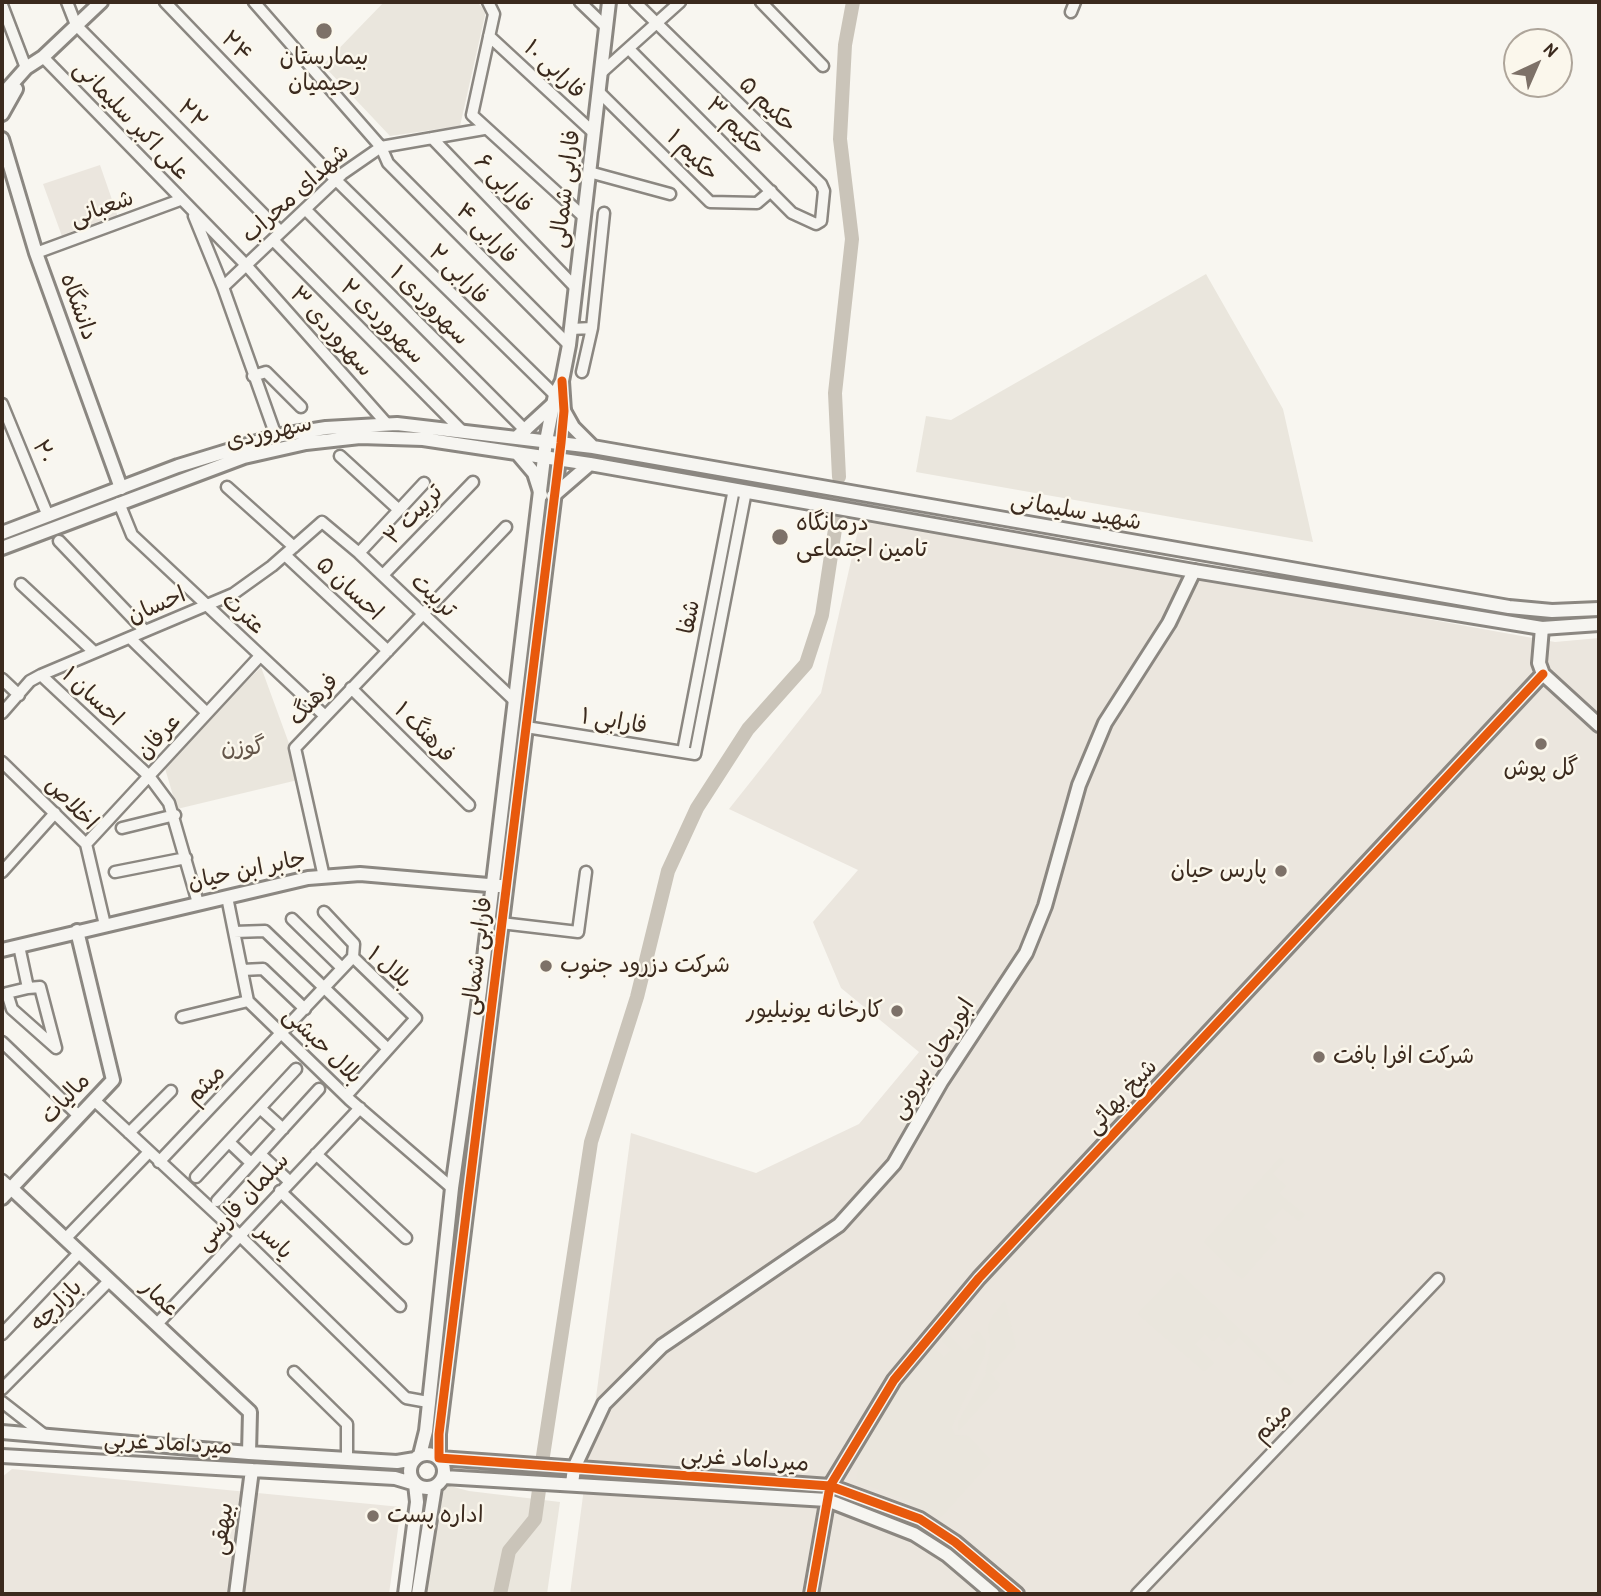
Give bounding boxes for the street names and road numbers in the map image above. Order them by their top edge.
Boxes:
street label: ۲۴ [215,26,257,68]
street label: فارابی ۱۰ [518,35,590,105]
street label: علی اکبر سلیمانی [67,55,195,187]
street label: حکیم ۵ [732,71,802,139]
street label: حکیم ۳ [700,92,770,162]
street label: ۲۲ [171,94,213,136]
street label: حکیم ۱ [660,124,724,188]
street label: فارابی شمالی [545,128,587,250]
street label: شهدای محراب [237,139,355,249]
street label: فارابی ۶ [468,148,538,220]
street label: شعبانی [66,185,138,233]
street label: فارابی ۴ [450,198,522,270]
street label: فارابی ۲ [422,239,494,311]
street label: سهروردی ۱ [383,260,475,352]
street label: دانشگاه [53,270,103,344]
street label: سهروردی ۲ [334,274,430,370]
street label: سهروردی ۳ [283,281,379,383]
street label: سهروردی [223,410,315,456]
street label: ۲۰ [26,436,60,468]
street label: تربیت ۲ [379,479,449,551]
street label: شهید سلیمانی [1009,487,1143,537]
street label: احسان ۵ [310,551,388,627]
street label: تربیت [405,568,461,624]
street label: احسان [124,581,190,631]
street label: عترت [216,587,270,641]
street label: شفا [673,598,707,636]
street label: احسان ۱ [55,662,129,732]
street label: فرهنگ [283,668,345,732]
street label: فرهنگ ۱ [388,697,460,769]
street label: فارابی ۱ [579,703,649,741]
street label: عرفان [131,708,187,766]
street label: اخلاص [39,771,103,837]
street label: جابر ابن حیان [185,845,309,897]
street label: فارابی شمالی [457,895,499,1017]
street label: بلال ۱ [361,941,417,995]
street label: ابوریحان بیرونی [885,993,981,1125]
street label: بلال حبشی [277,1002,367,1090]
street label: شیخ بهائی [1080,1054,1164,1140]
street label: میثم [181,1059,231,1111]
street label: مالیات [35,1068,97,1130]
street label: سلمان فارسی [191,1147,295,1257]
street label: یاسر [250,1218,298,1266]
street label: بازارچه [25,1274,89,1338]
street label: عمار [135,1274,185,1324]
street label: میثم [1248,1397,1298,1449]
street label: میرداماد غربی [103,1427,233,1461]
street label: میرداماد غربی [680,1442,810,1478]
street label: بیهقی [206,1501,240,1557]

